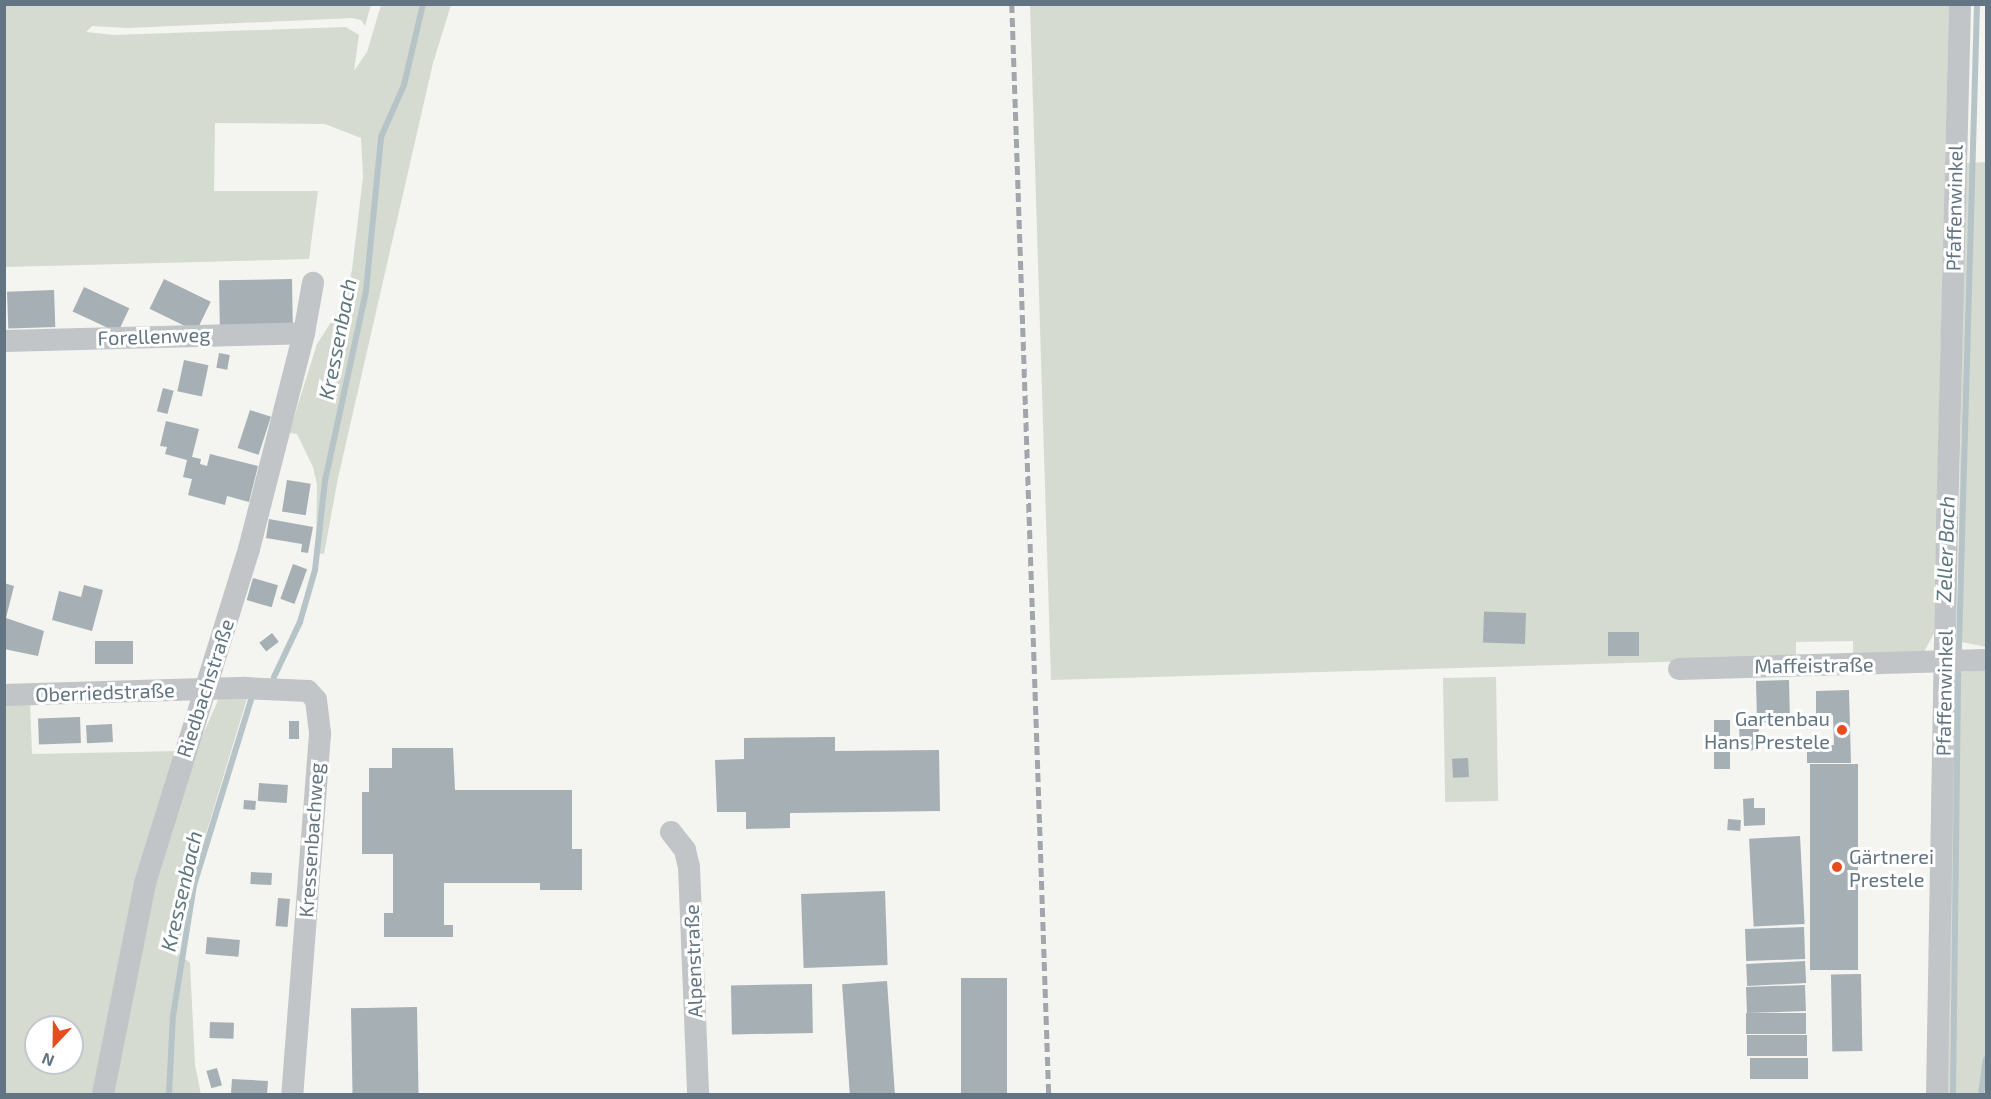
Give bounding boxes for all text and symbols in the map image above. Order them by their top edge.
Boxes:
street label: Pfaffenwinkel [1941,145,1967,271]
water label: Kressenbach [313,276,361,402]
street label: Forellenweg [97,322,211,350]
water label: Zeller Bach [1931,495,1959,603]
street label: Riedbachstraße [171,616,239,760]
street label: Pfaffenwinkel [1931,630,1957,756]
street label: Maffeistraße [1754,652,1874,678]
street label: Oberriedstraße [35,678,175,706]
place label: Gartenbau Hans Prestele [1704,706,1830,753]
marker: Gartenbau Hans Prestele [1835,723,1849,737]
street label: Kressenbachweg [294,762,328,918]
water label: Kressenbach [155,828,207,954]
place label: Gärtnerei Prestele [1849,844,1934,891]
marker: Gärtnerei Prestele [1830,860,1844,874]
street label: Alpenstraße [679,904,707,1018]
north arrow [24,1015,84,1075]
text: N [39,1049,57,1071]

